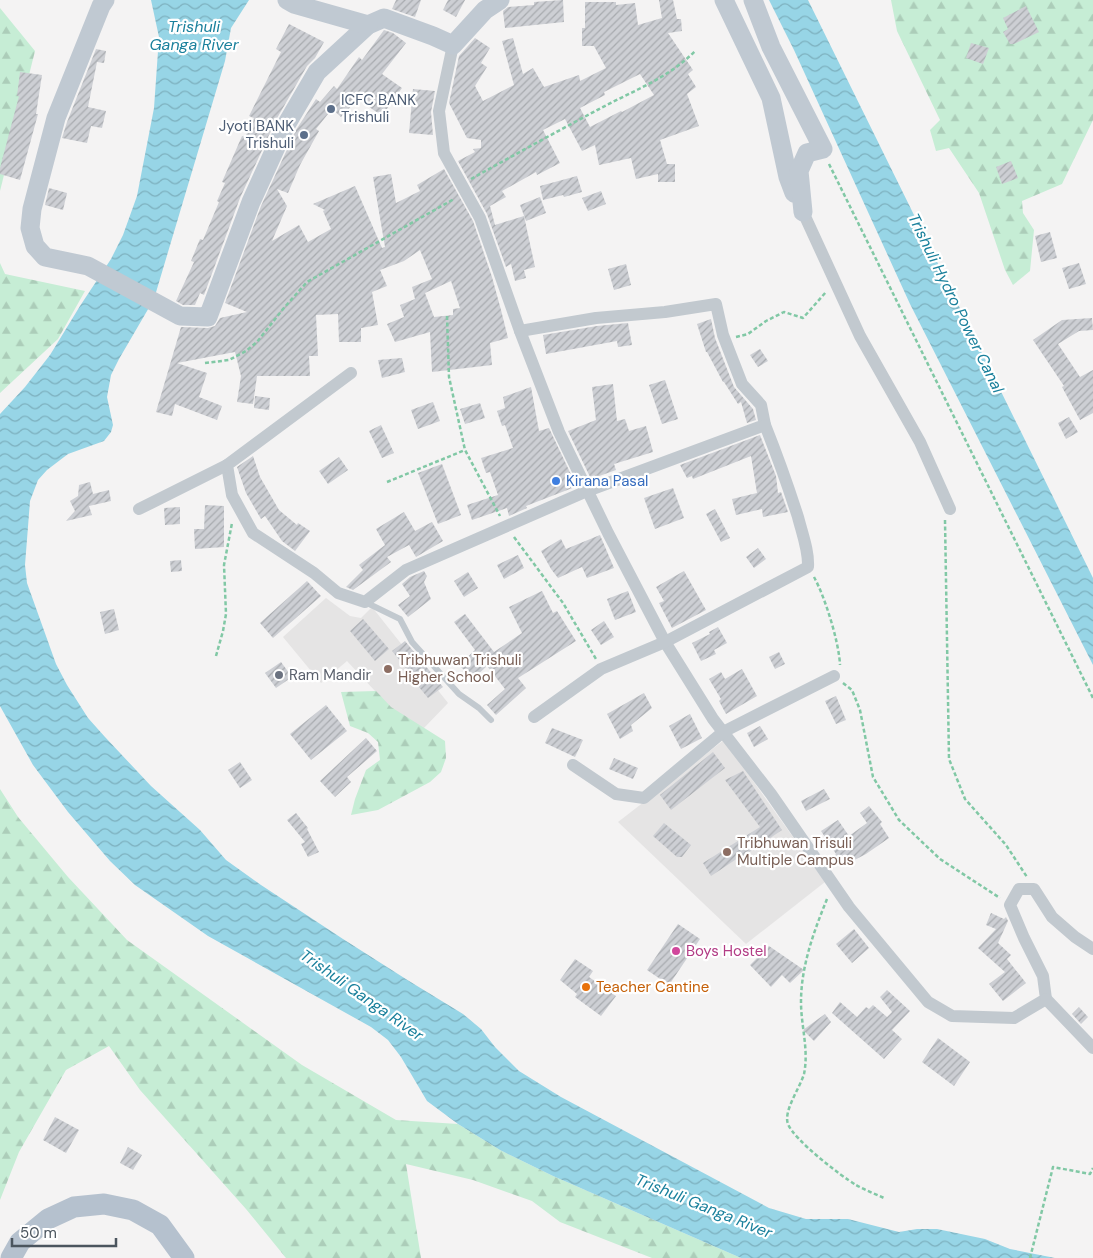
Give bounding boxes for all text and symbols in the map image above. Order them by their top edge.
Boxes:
water label: Trishuli Ganga River [149,16,240,55]
place label: ICFC BANK Trishuli [341,90,416,127]
marker: ICFC BANK Trishuli [325,103,337,115]
place label: Jyoti BANK Trishuli [219,116,294,153]
marker: Jyoti BANK Trishuli [298,129,310,141]
water label: Trishuli Hydro Power Canal [903,210,1009,397]
place label: Kirana Pasal [566,471,648,491]
marker: Kirana Pasal [550,475,562,487]
place label: Tribhuwan Trishuli Higher School [398,650,522,687]
marker: Tribhuwan Trishuli Higher School [382,663,394,675]
place label: Ram Mandir [289,665,372,685]
marker: Ram Mandir [273,669,285,681]
place label: Tribhuwan Trisuli Multiple Campus [737,833,854,870]
marker: Tribhuwan Trisuli Multiple Campus [721,846,733,858]
place label: Boys Hostel [686,941,767,961]
water label: Trishuli Ganga River [296,945,429,1046]
marker: Boys Hostel [670,945,682,957]
place label: Teacher Cantine [596,977,709,997]
marker: Teacher Cantine [580,981,592,993]
water label: Trishuli Ganga River [632,1169,777,1243]
scale bar [12,1216,116,1248]
text: 50 m [20,1223,57,1243]

